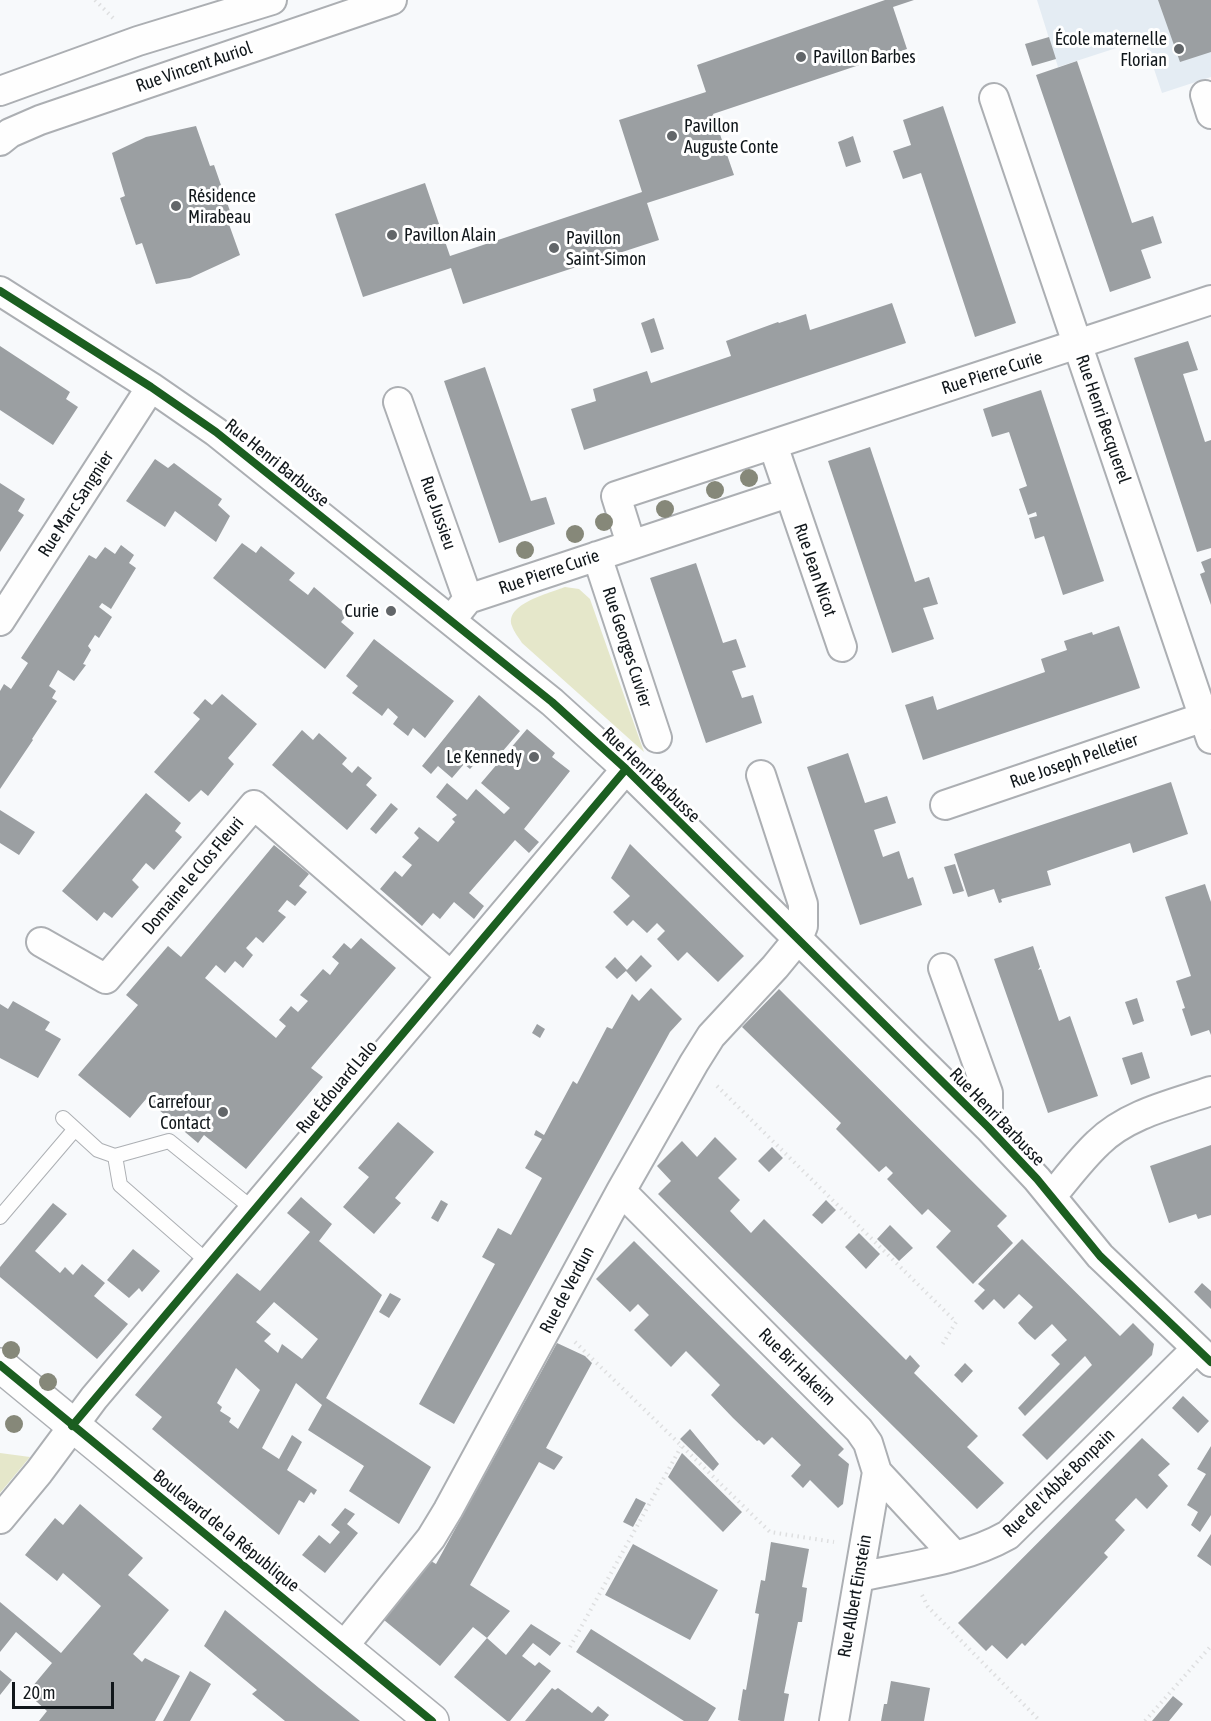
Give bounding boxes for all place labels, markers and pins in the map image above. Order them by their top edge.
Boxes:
place label: École maternelle Florian [1055,28,1167,70]
marker: École maternelle Florian [1172,42,1186,56]
place label: Pavillon Barbes [813,46,916,68]
marker: Pavillon Barbes [794,50,808,64]
place label: Pavillon Auguste Conte [684,115,778,158]
marker: Pavillon Auguste Conte [665,129,679,143]
place label: Résidence Mirabeau [188,185,256,228]
marker: Résidence Mirabeau [169,199,183,213]
place label: Pavillon Alain [404,224,496,246]
place label: Pavillon Saint-Simon [566,227,646,270]
marker: Pavillon Alain [385,228,399,242]
marker: Pavillon Saint-Simon [547,241,561,255]
place label: Curie [345,600,379,622]
marker: Curie [384,604,398,618]
place label: Le Kennedy [446,746,522,768]
marker: Le Kennedy [527,750,541,764]
place label: Carrefour Contact [148,1091,211,1134]
marker: Carrefour Contact [216,1105,230,1119]

